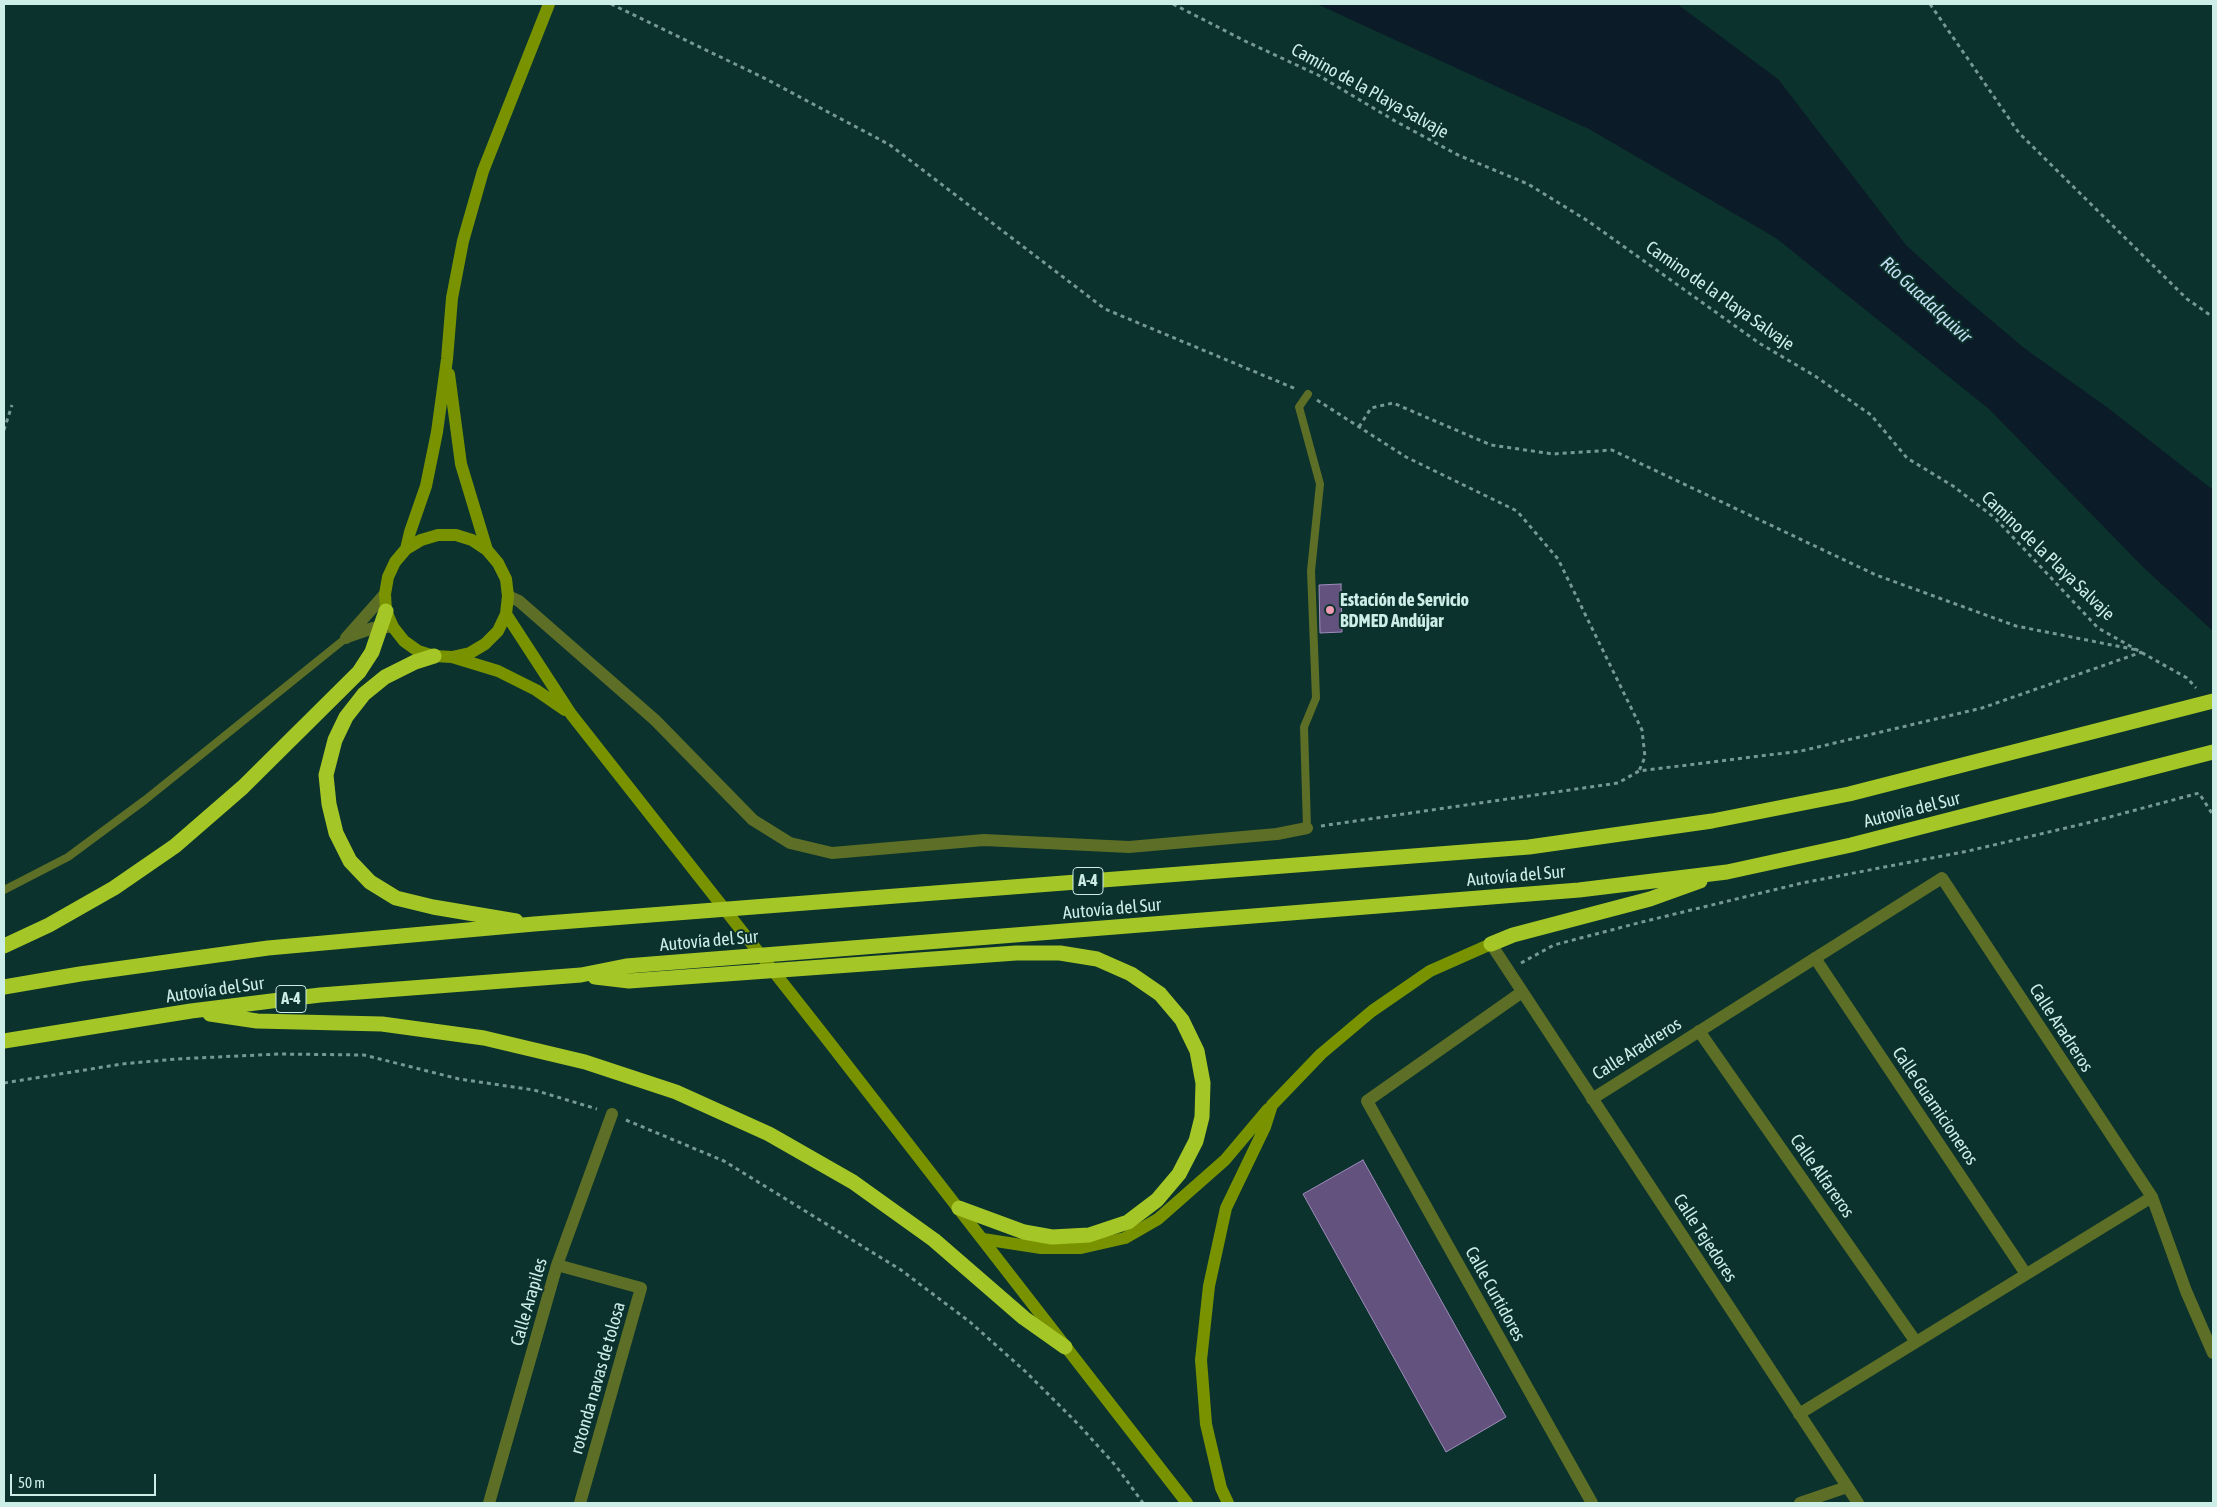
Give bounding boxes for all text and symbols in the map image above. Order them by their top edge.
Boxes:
street label: Camino de la Playa Salvaje [1288,39,1452,143]
street label: Camino de la Playa Salvaje [1642,237,1798,355]
water label: Río Guadalquivir [1876,252,1976,348]
street label: Camino de la Playa Salvaje [1977,487,2119,625]
place label: Estación de Servicio BDMED Andújar [1340,589,1469,632]
marker: Estación de Servicio BDMED Andújar [1324,604,1336,616]
street label: Autovía del Sur [1862,788,1962,832]
street label: Autovía del Sur [1466,861,1566,891]
road number: A-4 [1073,868,1103,894]
street label: Autovía del Sur [1062,894,1162,924]
street label: Autovía del Sur [659,926,759,956]
street label: Autovía del Sur [165,972,265,1008]
street label: Calle Aradreros [2025,980,2097,1076]
road number: A-4 [276,986,306,1012]
street label: Calle Aradreros [1589,1013,1685,1085]
street label: Calle Guarnicioneros [1888,1043,1982,1169]
street label: Calle Alfareros [1785,1130,1859,1222]
street label: Calle Tejedores [1669,1190,1741,1286]
street label: Calle Curtidores [1460,1243,1530,1345]
street label: Calle Arapiles [506,1256,552,1348]
street label: rotonda navas de tolosa [566,1299,630,1457]
scale bar [12,1464,159,1496]
text: 50 m [18,1474,45,1491]

